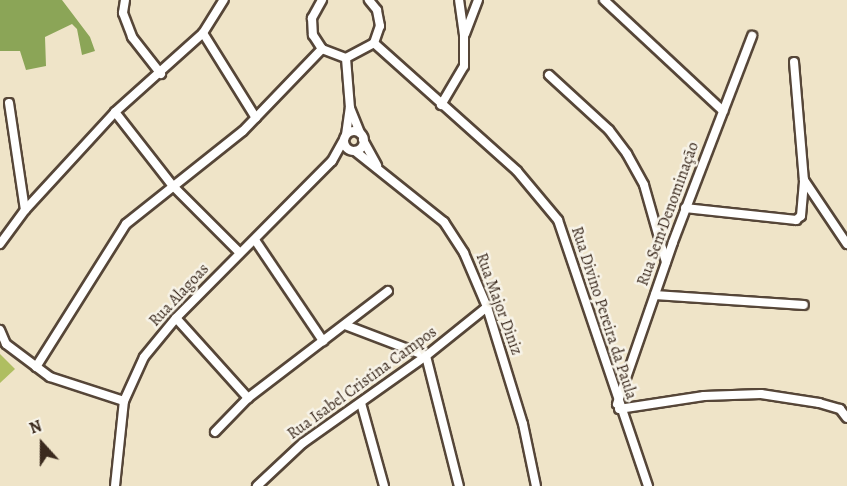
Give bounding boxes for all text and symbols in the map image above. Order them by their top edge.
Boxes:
street label: Rua Sem Denominação [633,139,703,289]
street label: Rua Divino Pereira da Paula [567,224,641,402]
street label: Rua Major Diniz [472,250,526,358]
street label: Rua Alagoas [145,260,213,330]
street label: Rua Isabel Cristina Campos [284,322,440,444]
north arrow [12,414,72,474]
text: N [26,415,45,440]

